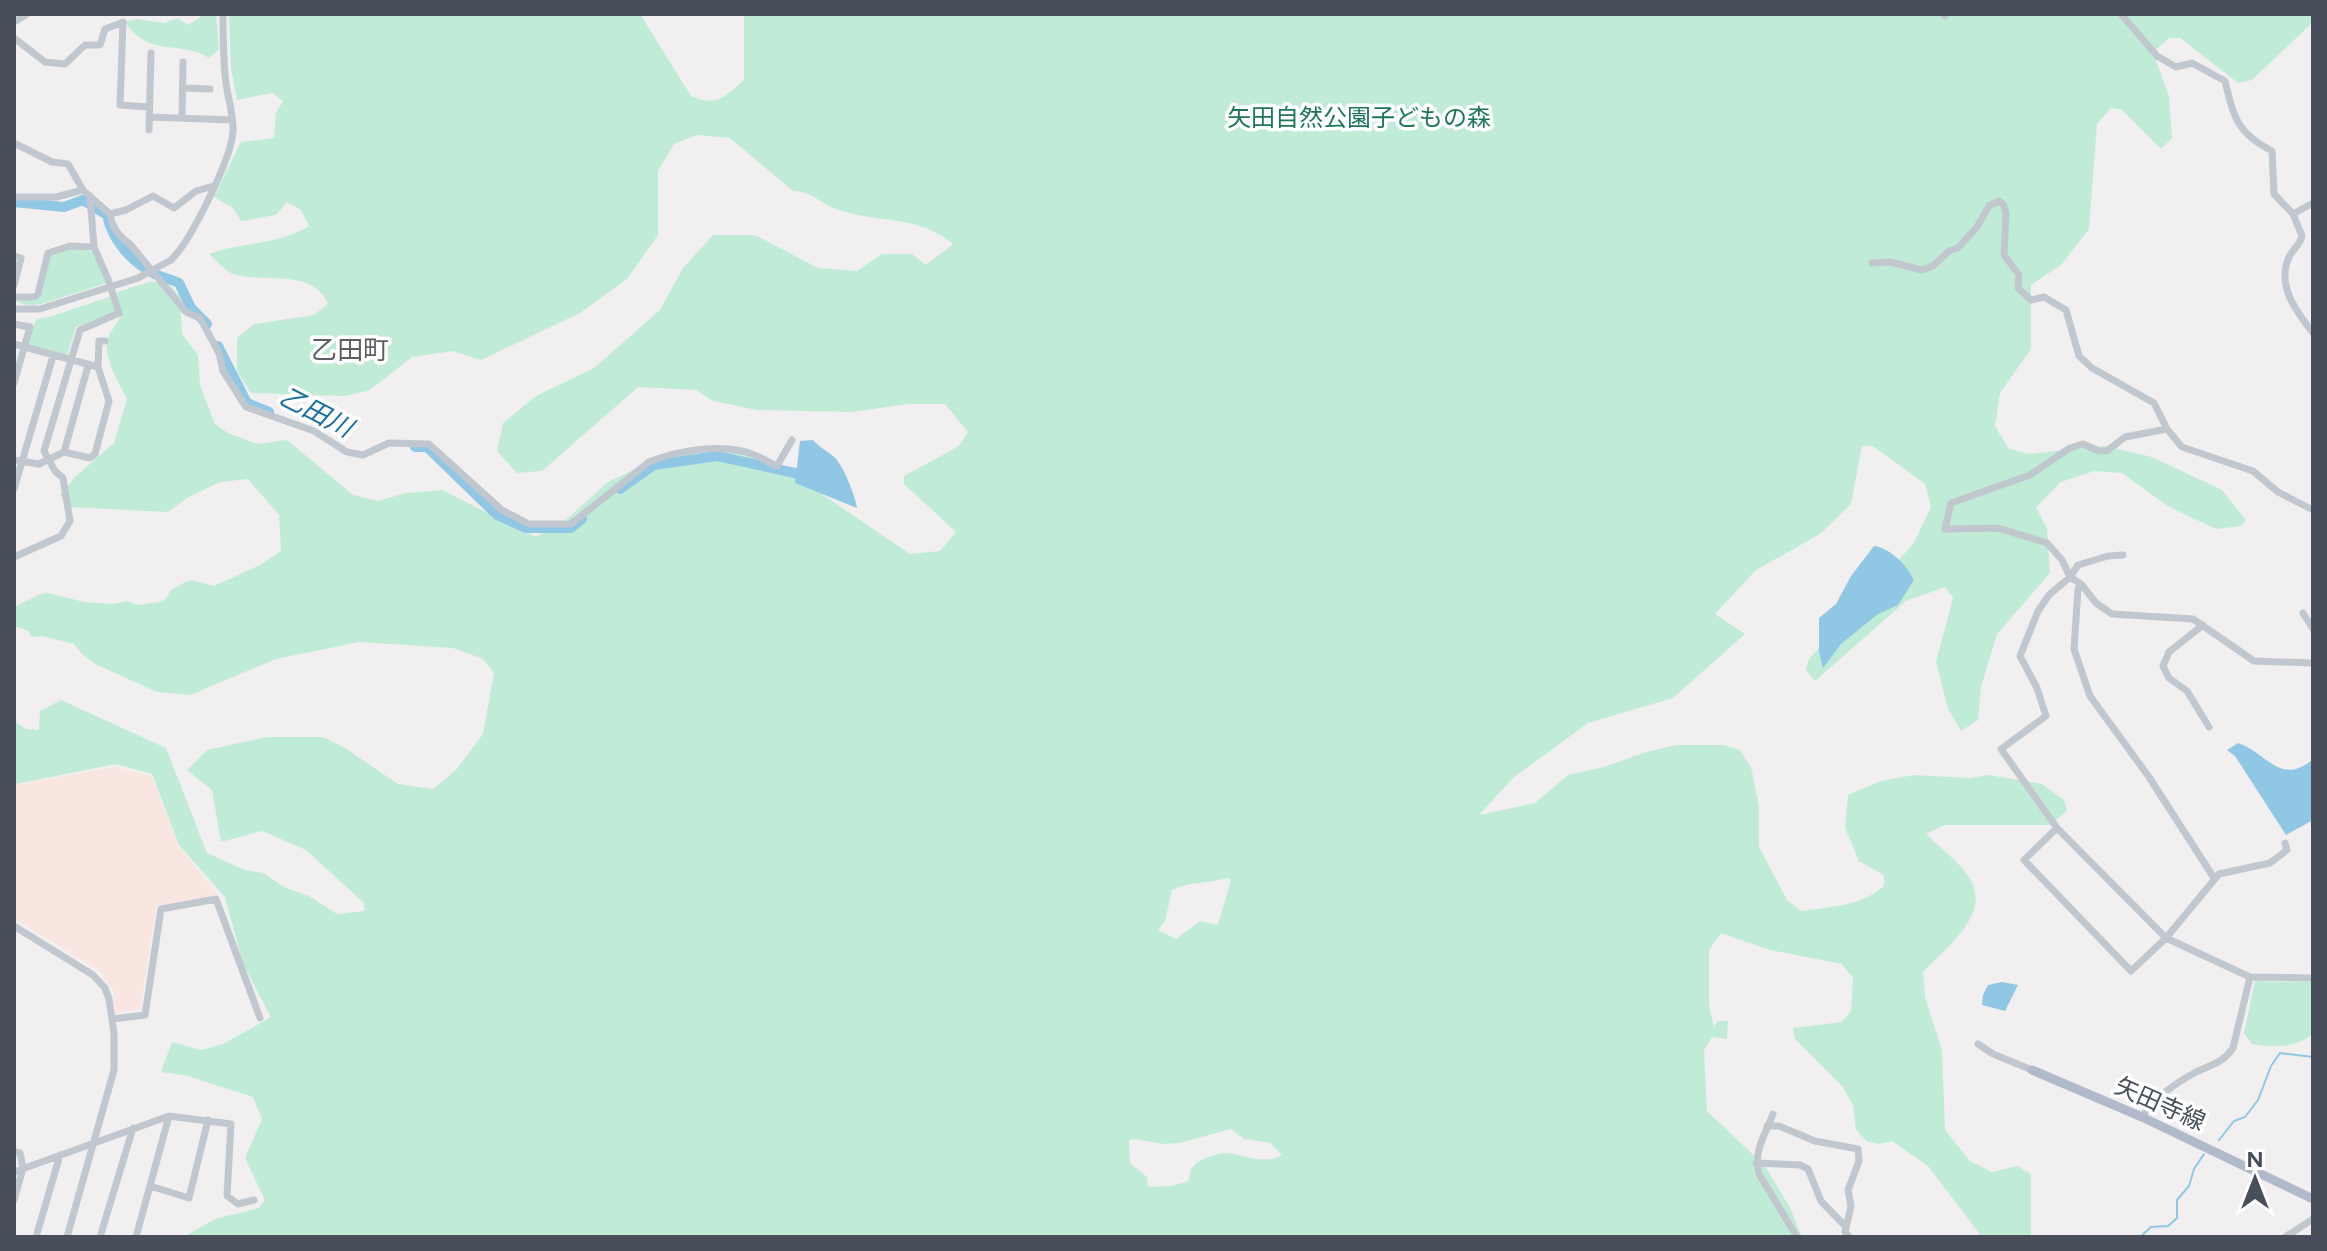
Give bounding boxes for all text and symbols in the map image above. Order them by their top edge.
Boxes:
park label: 矢田自然公園子どもの森 [1227,103,1491,132]
district label: 乙田町 [311,334,389,366]
water label: 乙田川 [274,380,361,445]
street label: 矢田寺線 [2110,1071,2210,1136]
north arrow [2215,1139,2295,1219]
text: N [2246,1146,2264,1173]

